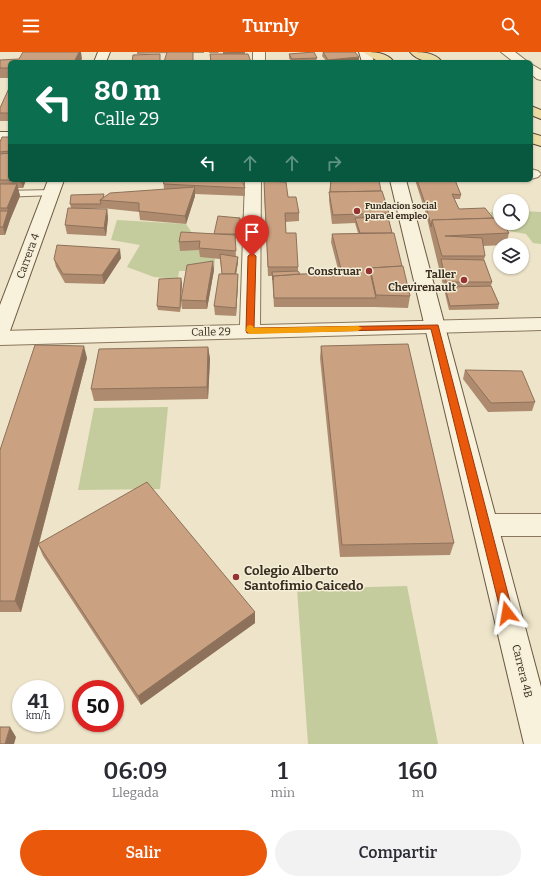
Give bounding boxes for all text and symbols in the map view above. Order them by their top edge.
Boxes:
icon: menu [20,15,42,37]
text: Turnly [242,15,299,37]
icon: search [499,15,521,37]
text: 80 m [94,74,160,107]
icon: left [28,76,80,128]
text: Calle 29 [94,108,159,130]
icon: left [197,152,219,174]
icon: ahead [239,152,261,174]
icon: ahead [281,152,303,174]
icon: right [323,152,345,174]
map controls [493,194,529,274]
button: search [493,194,529,230]
place label: Fundacion social para el empleo [365,201,437,221]
marker: Fundacion social para el empleo [352,206,362,216]
pin [235,215,269,256]
icon: arrive [241,221,263,243]
street label: Carrera 4 [14,231,42,280]
button: layers [493,238,529,274]
place label: Construar [308,265,362,278]
marker: Construar [364,266,374,276]
place label: Taller Chevirenault [388,268,457,294]
marker: Taller Chevirenault [459,275,469,285]
street label: Calle 29 [191,325,231,339]
place label: Colegio Alberto Santofimio Caicedo [244,563,364,593]
marker: Colegio Alberto Santofimio Caicedo [231,572,241,582]
position arrow [486,592,528,634]
street label: Carrera 4B [509,643,535,699]
speed limit sign: 50 [72,680,124,732]
text: 41 [28,689,48,713]
text: km/h [26,710,50,722]
text: 06:09 [103,757,167,785]
text: 1 [278,757,288,785]
text: 160 [398,757,438,785]
text: Llegada [112,785,159,800]
text: min [271,785,295,800]
text: m [412,785,424,800]
button: Salir [20,830,267,876]
button: Compartir [275,830,521,876]

